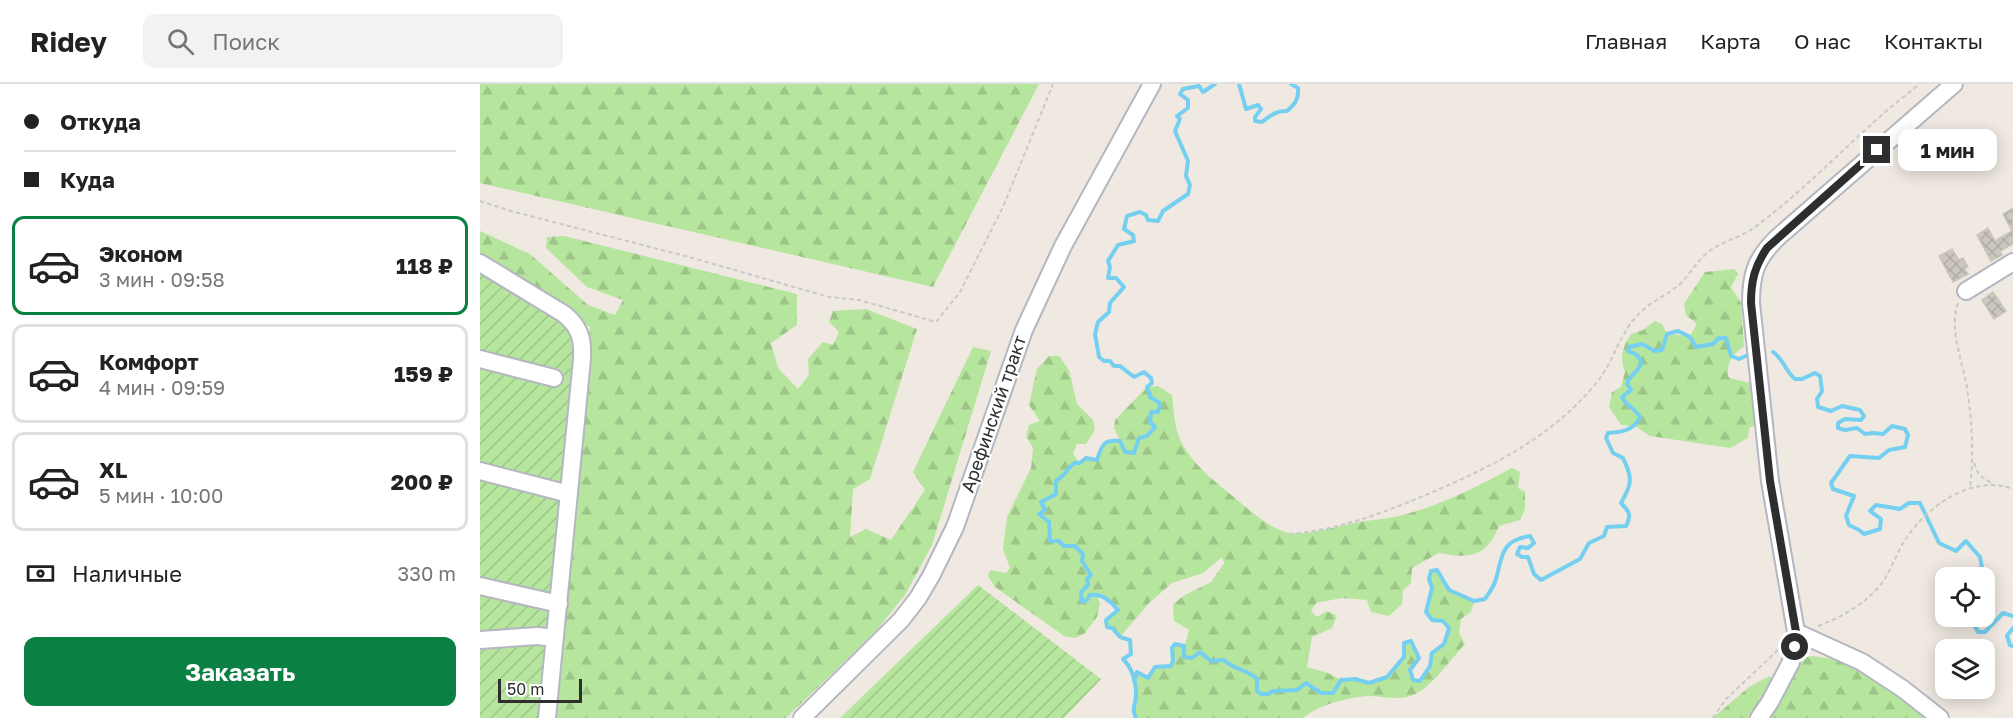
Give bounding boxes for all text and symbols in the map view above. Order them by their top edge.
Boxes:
search box [143,14,563,68]
text: Ridey [30,25,107,58]
icon: search [164,25,197,58]
text: Поиск [212,28,280,55]
text: Главная [1585,28,1667,54]
text: Карта [1700,28,1761,54]
text: О нас [1794,28,1851,54]
text: Контакты [1884,28,1983,54]
text: Откуда [60,108,141,135]
callout: 1 мин [1898,129,1997,171]
route end [1863,136,1890,163]
text: 1 мин [1920,138,1975,162]
text: Куда [60,166,115,193]
icon: car [27,239,81,293]
text: Эконом [99,240,183,267]
text: 118 ₽ [396,252,453,279]
text: 3 мин · 09:58 [99,267,225,291]
street label: Арефинский тракт [956,332,1030,495]
icon: car [27,347,81,401]
text: Комфорт [99,348,199,375]
text: 159 ₽ [394,360,453,387]
text: 4 мин · 09:59 [99,375,225,399]
icon: car [27,455,81,509]
text: XL [99,456,127,483]
text: 200 ₽ [391,468,453,495]
text: 5 мин · 10:00 [99,483,223,507]
icon: cash [24,557,57,590]
text: Наличные [72,560,182,587]
text: 330 m [398,561,456,585]
map controls [1935,567,1995,699]
button: locate [1935,567,1995,627]
route start [1781,633,1808,660]
button: Заказать [24,637,456,706]
button: layers [1935,639,1995,699]
scale bar [498,676,582,704]
text: 50 m [507,679,544,699]

